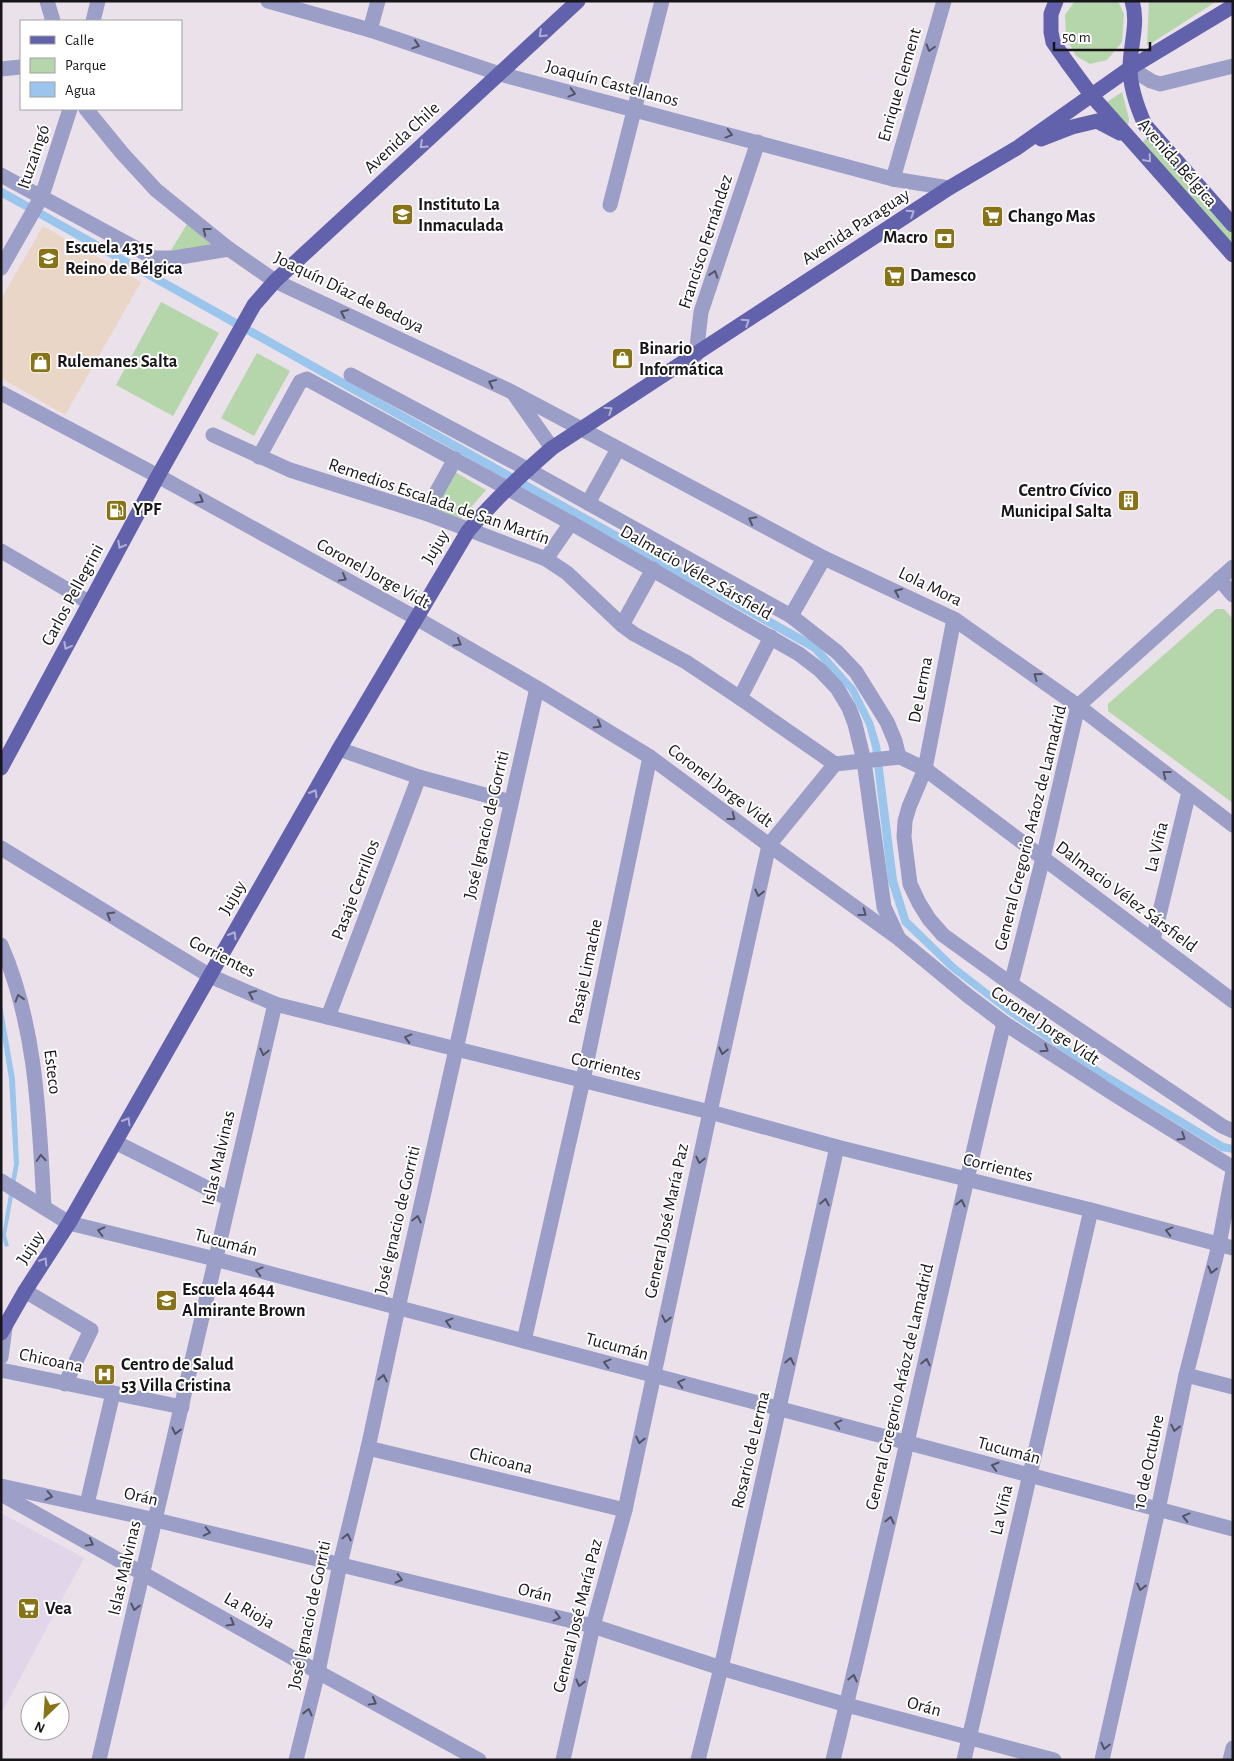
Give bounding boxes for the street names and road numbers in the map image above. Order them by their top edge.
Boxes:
street label: Enrique Clement [875,26,925,144]
street label: Joaquín Castellanos [543,58,681,110]
street label: Avenida Chile [361,99,443,177]
street label: Avenida Bélgica [1134,115,1220,211]
street label: Ituzaingó [15,122,53,191]
street label: Francisco Fernández [676,173,736,311]
street label: Avenida Paraguay [799,185,913,268]
street label: Joaquín Díaz de Bedoya [271,249,427,337]
street label: Remedios Escalada de San Martín [326,456,552,548]
street label: Dalmacio Vélez Sársfield [617,522,775,624]
street label: Jujuy [419,527,453,567]
street label: Coronel Jorge Vidt [313,535,433,613]
street label: Carlos Pellegrini [39,541,107,649]
street label: Lola Mora [895,564,965,610]
street label: De Lerma [906,655,936,725]
street label: General Gregorio Aráoz de Lamadrid [992,703,1070,953]
street label: Coronel Jorge Vidt [664,741,776,831]
street label: José Ignacio de Gorriti [461,749,513,901]
street label: La Viña [1142,820,1172,874]
street label: Pasaje Cerrillos [329,837,383,943]
street label: Dalmacio Vélez Sársfield [1052,838,1200,956]
street label: Jujuy [216,878,250,918]
street label: Pasaje Limache [566,918,606,1026]
street label: Corrientes [186,933,258,981]
street label: Coronel Jorge Vidt [988,983,1103,1069]
street label: Esteco [40,1049,64,1096]
street label: Corrientes [569,1050,643,1084]
street label: Islas Malvinas [199,1109,239,1207]
street label: General José María Paz [642,1142,692,1300]
street label: José Ignacio de Gorriti [372,1144,424,1296]
street label: Corrientes [961,1151,1035,1185]
street label: Tucumán [193,1226,259,1260]
street label: Jujuy [14,1228,49,1268]
street label: General Gregorio Aráoz de Lamadrid [863,1262,937,1512]
street label: Tucumán [584,1330,650,1364]
street label: Chicoana [18,1345,84,1377]
street label: Rosario de Lerma [729,1390,773,1510]
street label: 10 de Octubre [1130,1413,1168,1511]
street label: Tucumán [976,1434,1042,1468]
street label: Chicoana [467,1444,535,1478]
street label: La Viña [988,1483,1016,1537]
street label: Orán [122,1484,160,1510]
street label: Islas Malvinas [105,1519,145,1617]
street label: General José María Paz [550,1537,606,1695]
street label: José Ignacio de Gorriti [285,1539,335,1691]
street label: Orán [516,1580,554,1606]
street label: La Rioja [221,1589,277,1633]
street label: Orán [905,1694,943,1720]

